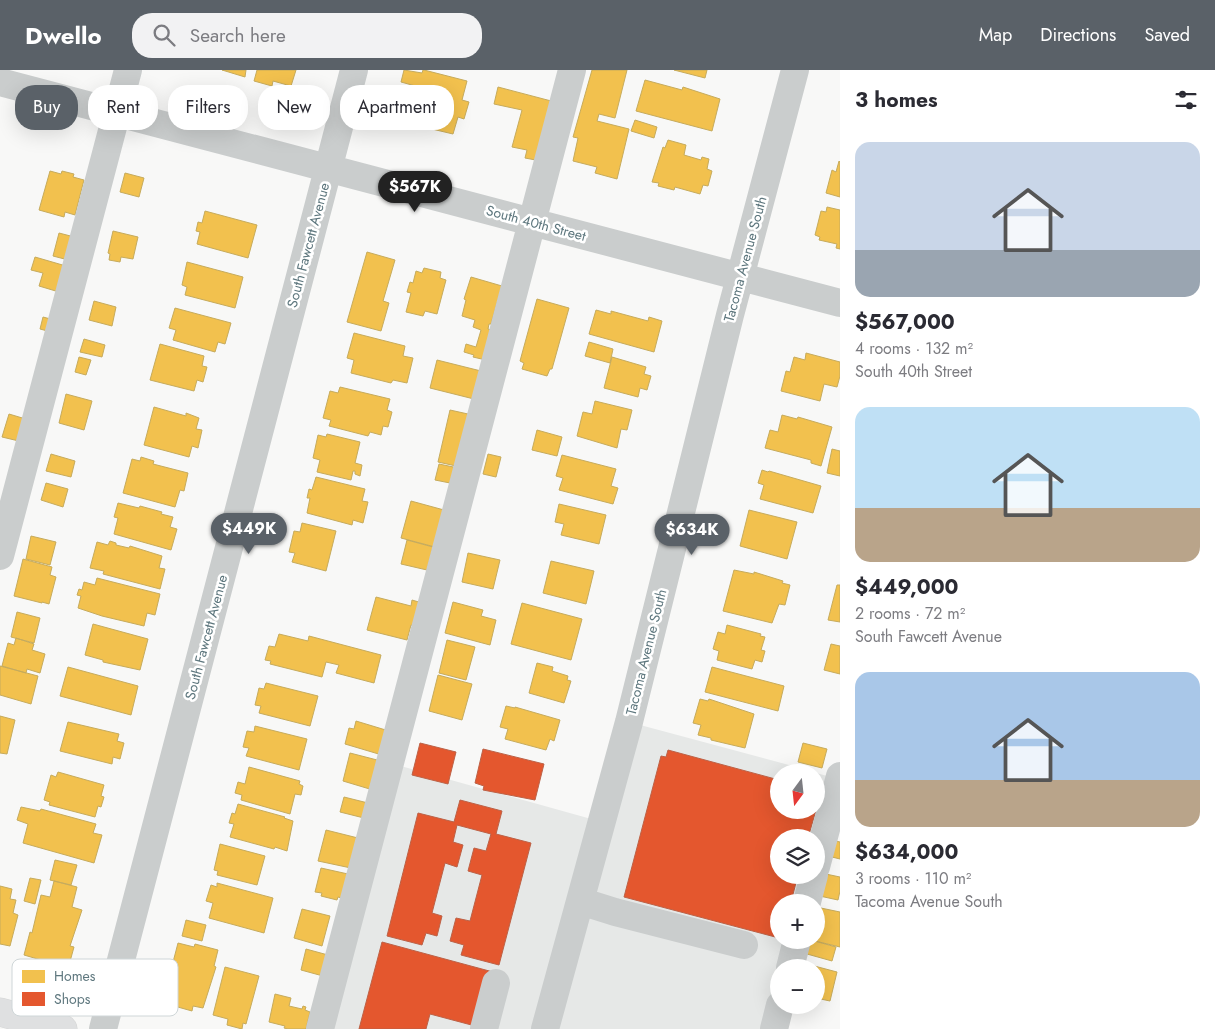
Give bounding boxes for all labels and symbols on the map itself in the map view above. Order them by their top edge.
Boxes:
pin: $567K [380,170,450,213]
street label: South Fawcett Avenue [282,180,334,310]
street label: Tacoma Avenue South [719,194,771,324]
street label: South 40th Street [484,200,589,246]
pin: $449K [214,512,284,555]
pin: $634K [657,514,727,556]
street label: South Fawcett Avenue [180,572,232,702]
street label: Tacoma Avenue South [621,587,671,717]
north arrow [770,764,825,819]
legend [12,959,178,1016]
text: Homes [54,966,96,986]
text: Shops [54,989,91,1009]

